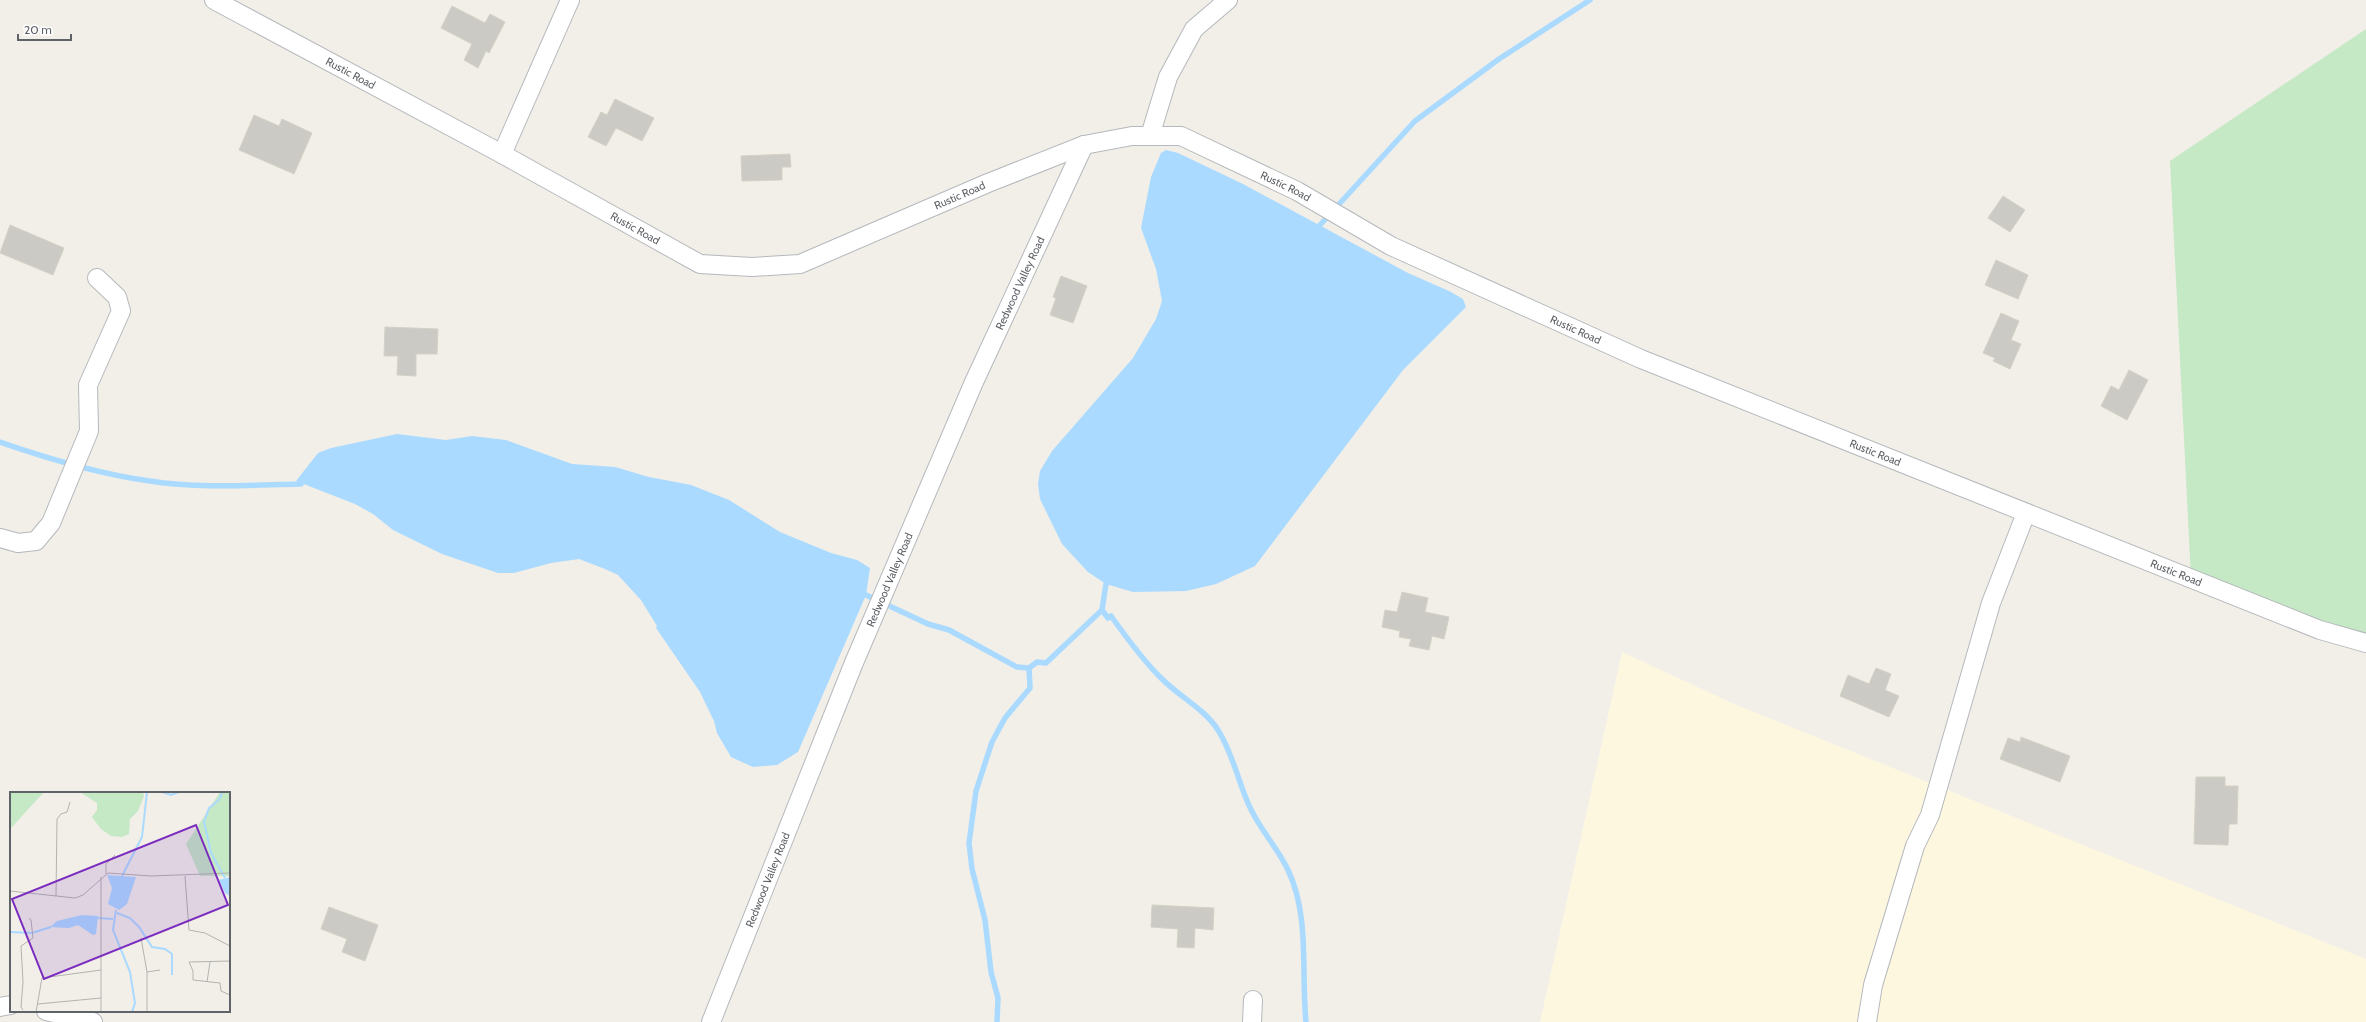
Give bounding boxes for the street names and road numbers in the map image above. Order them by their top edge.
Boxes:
street label: Rustic Road [323,54,378,92]
street label: Rustic Road [1258,168,1313,204]
street label: Rustic Road [932,178,987,212]
street label: Rustic Road [608,209,662,247]
street label: Redwood Valley Road [992,234,1048,332]
street label: Rustic Road [1548,312,1603,347]
street label: Rustic Road [1848,436,1903,469]
street label: Redwood Valley Road [863,530,916,629]
street label: Rustic Road [2148,556,2204,589]
street label: Redwood Valley Road [742,830,793,929]

